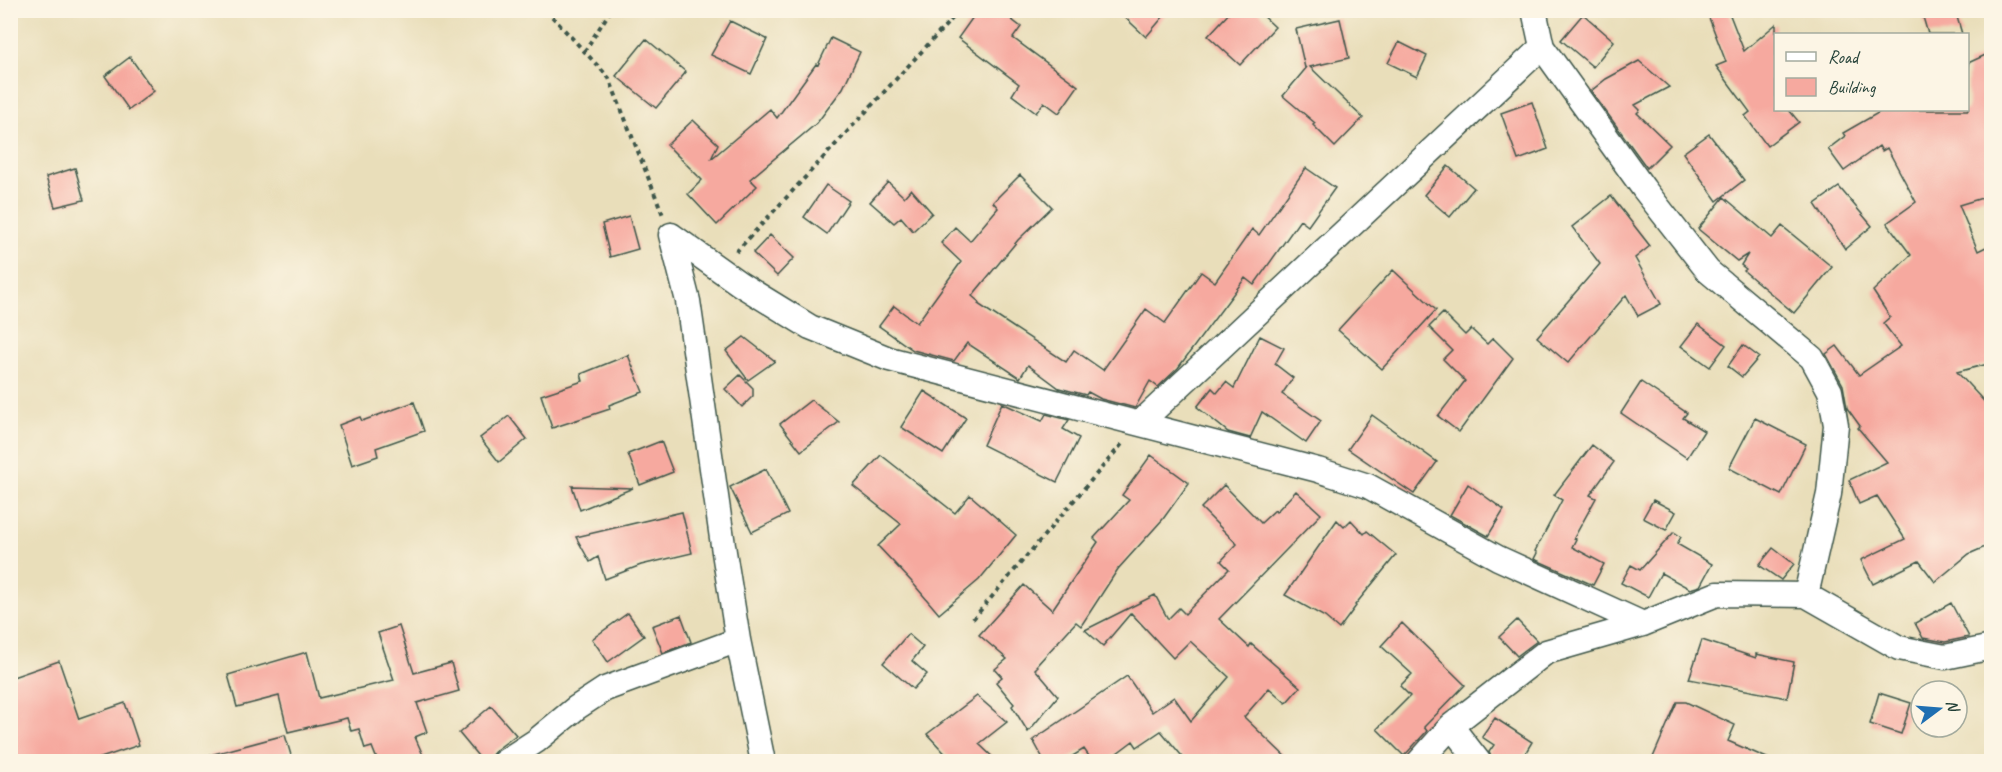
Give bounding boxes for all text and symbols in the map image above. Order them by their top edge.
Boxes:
legend [1774,33,1969,111]
text: Road [1828,46,1861,68]
text: Building [1828,76,1877,98]
north arrow [1909,679,1969,739]
text: N [1941,698,1964,716]

